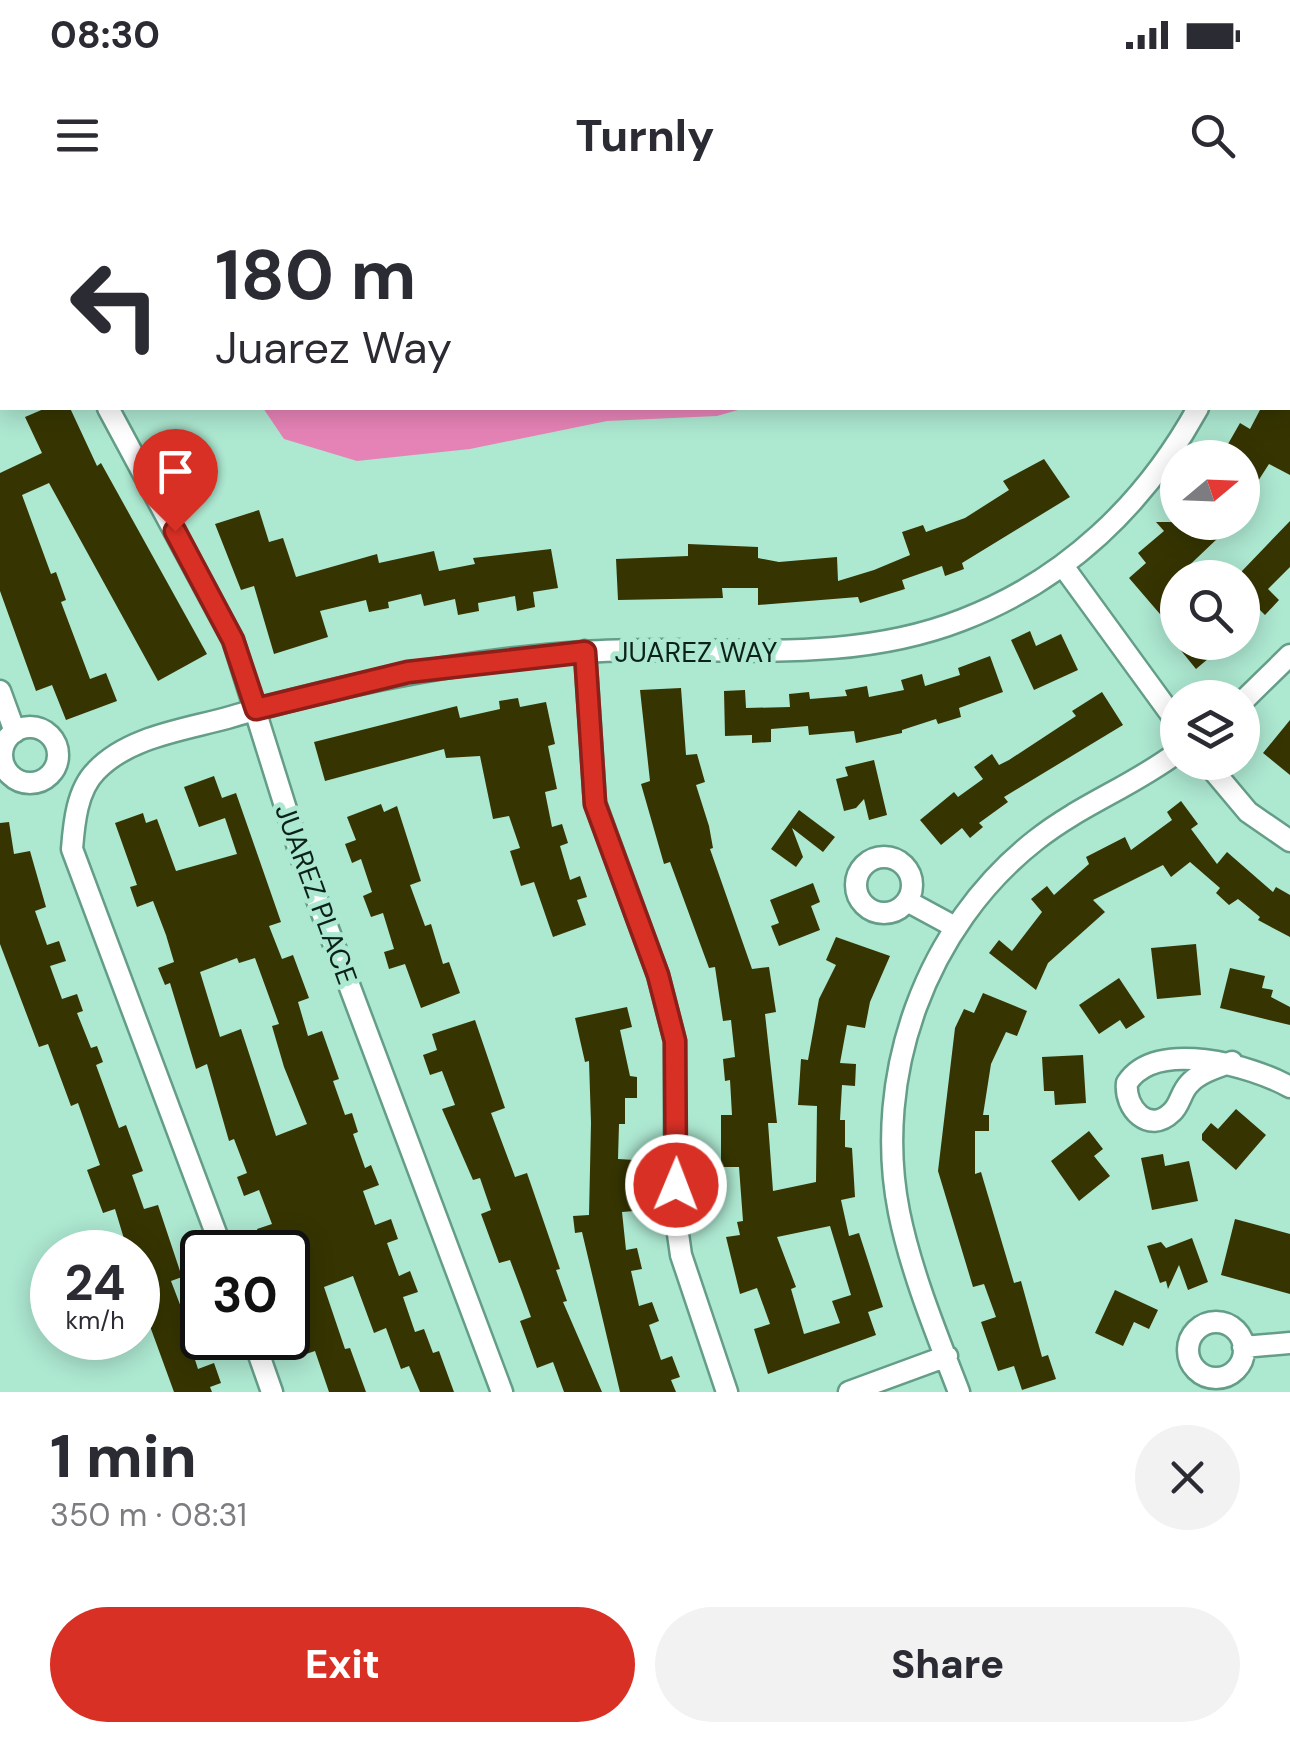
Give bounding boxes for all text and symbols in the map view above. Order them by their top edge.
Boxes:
text: 08:30 [50,10,160,60]
text: Turnly [576,106,714,165]
icon: menu [50,108,105,163]
icon: search [1185,108,1240,163]
text: 180 m [215,230,416,321]
icon: left [50,240,180,370]
text: Juarez Way [215,318,452,377]
pin [133,429,218,532]
north arrow [1160,440,1260,540]
map controls [1160,440,1260,780]
icon: arrive [148,444,203,499]
button: search [1160,560,1260,660]
street label: JUAREZ WAY [614,634,778,671]
button: layers [1160,680,1260,780]
street label: JUAREZ PLACE [266,799,366,989]
position arrow [624,1133,728,1237]
speed limit sign: 30 [180,1230,310,1360]
text: 24 [65,1250,126,1316]
text: km/h [65,1304,125,1337]
text: 1 min [50,1417,197,1496]
button: close [1135,1425,1240,1530]
text: 350 m · 08:31 [50,1494,247,1536]
button: Exit [50,1607,635,1722]
button: Share [655,1607,1240,1722]

